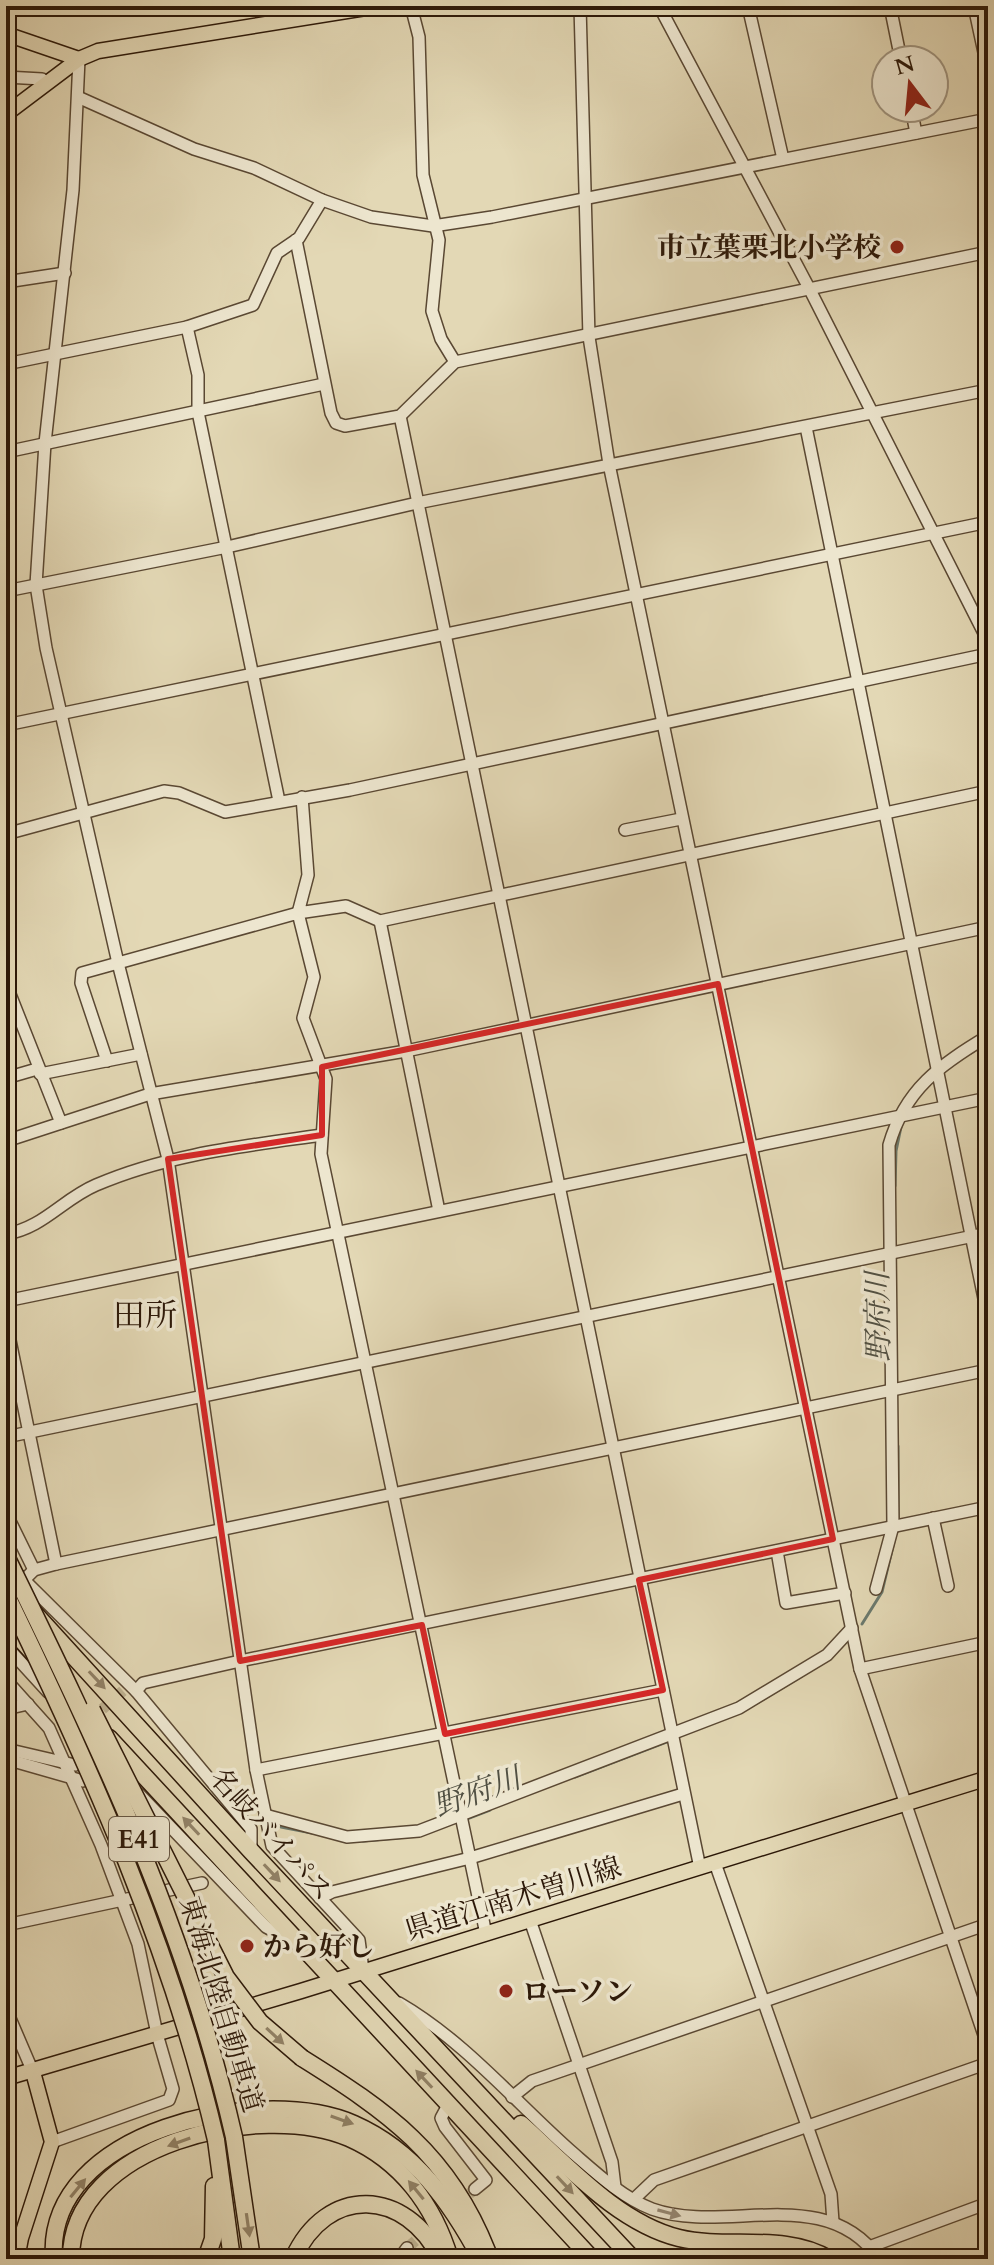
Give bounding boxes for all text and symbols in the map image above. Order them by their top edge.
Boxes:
north arrow [870,44,950,124]
text: N [891,49,918,83]
place label: 市立葉栗北小学校 [657,229,881,267]
marker: 市立葉栗北小学校 [888,238,906,256]
water label: 野府川 [857,1269,900,1362]
district label: 田所 [113,1294,177,1338]
one-way arrow [88,1670,106,1689]
water label: 野府川 [428,1757,529,1827]
street label: 名岐バイパス [201,1760,341,1910]
road number: E41 [109,1817,169,1861]
one-way arrow [182,1817,200,1836]
street label: 県道江南木曽川線 [401,1848,626,1950]
one-way arrow [262,1863,280,1882]
street label: 東海北陸自動車道 [170,1892,272,2117]
place label: から好し [263,1928,375,1966]
marker: から好し [238,1937,256,1955]
place label: ローソン [522,1973,633,2011]
marker: ローソン [497,1982,515,2000]
one-way arrow [265,2026,284,2044]
one-way arrow [415,2070,433,2089]
one-way arrow [330,2114,354,2126]
one-way arrow [167,2136,191,2149]
one-way arrow [555,2175,573,2194]
one-way arrow [69,2177,86,2198]
one-way arrow [408,2180,425,2200]
one-way arrow [656,2208,681,2220]
one-way arrow [242,2213,255,2238]

